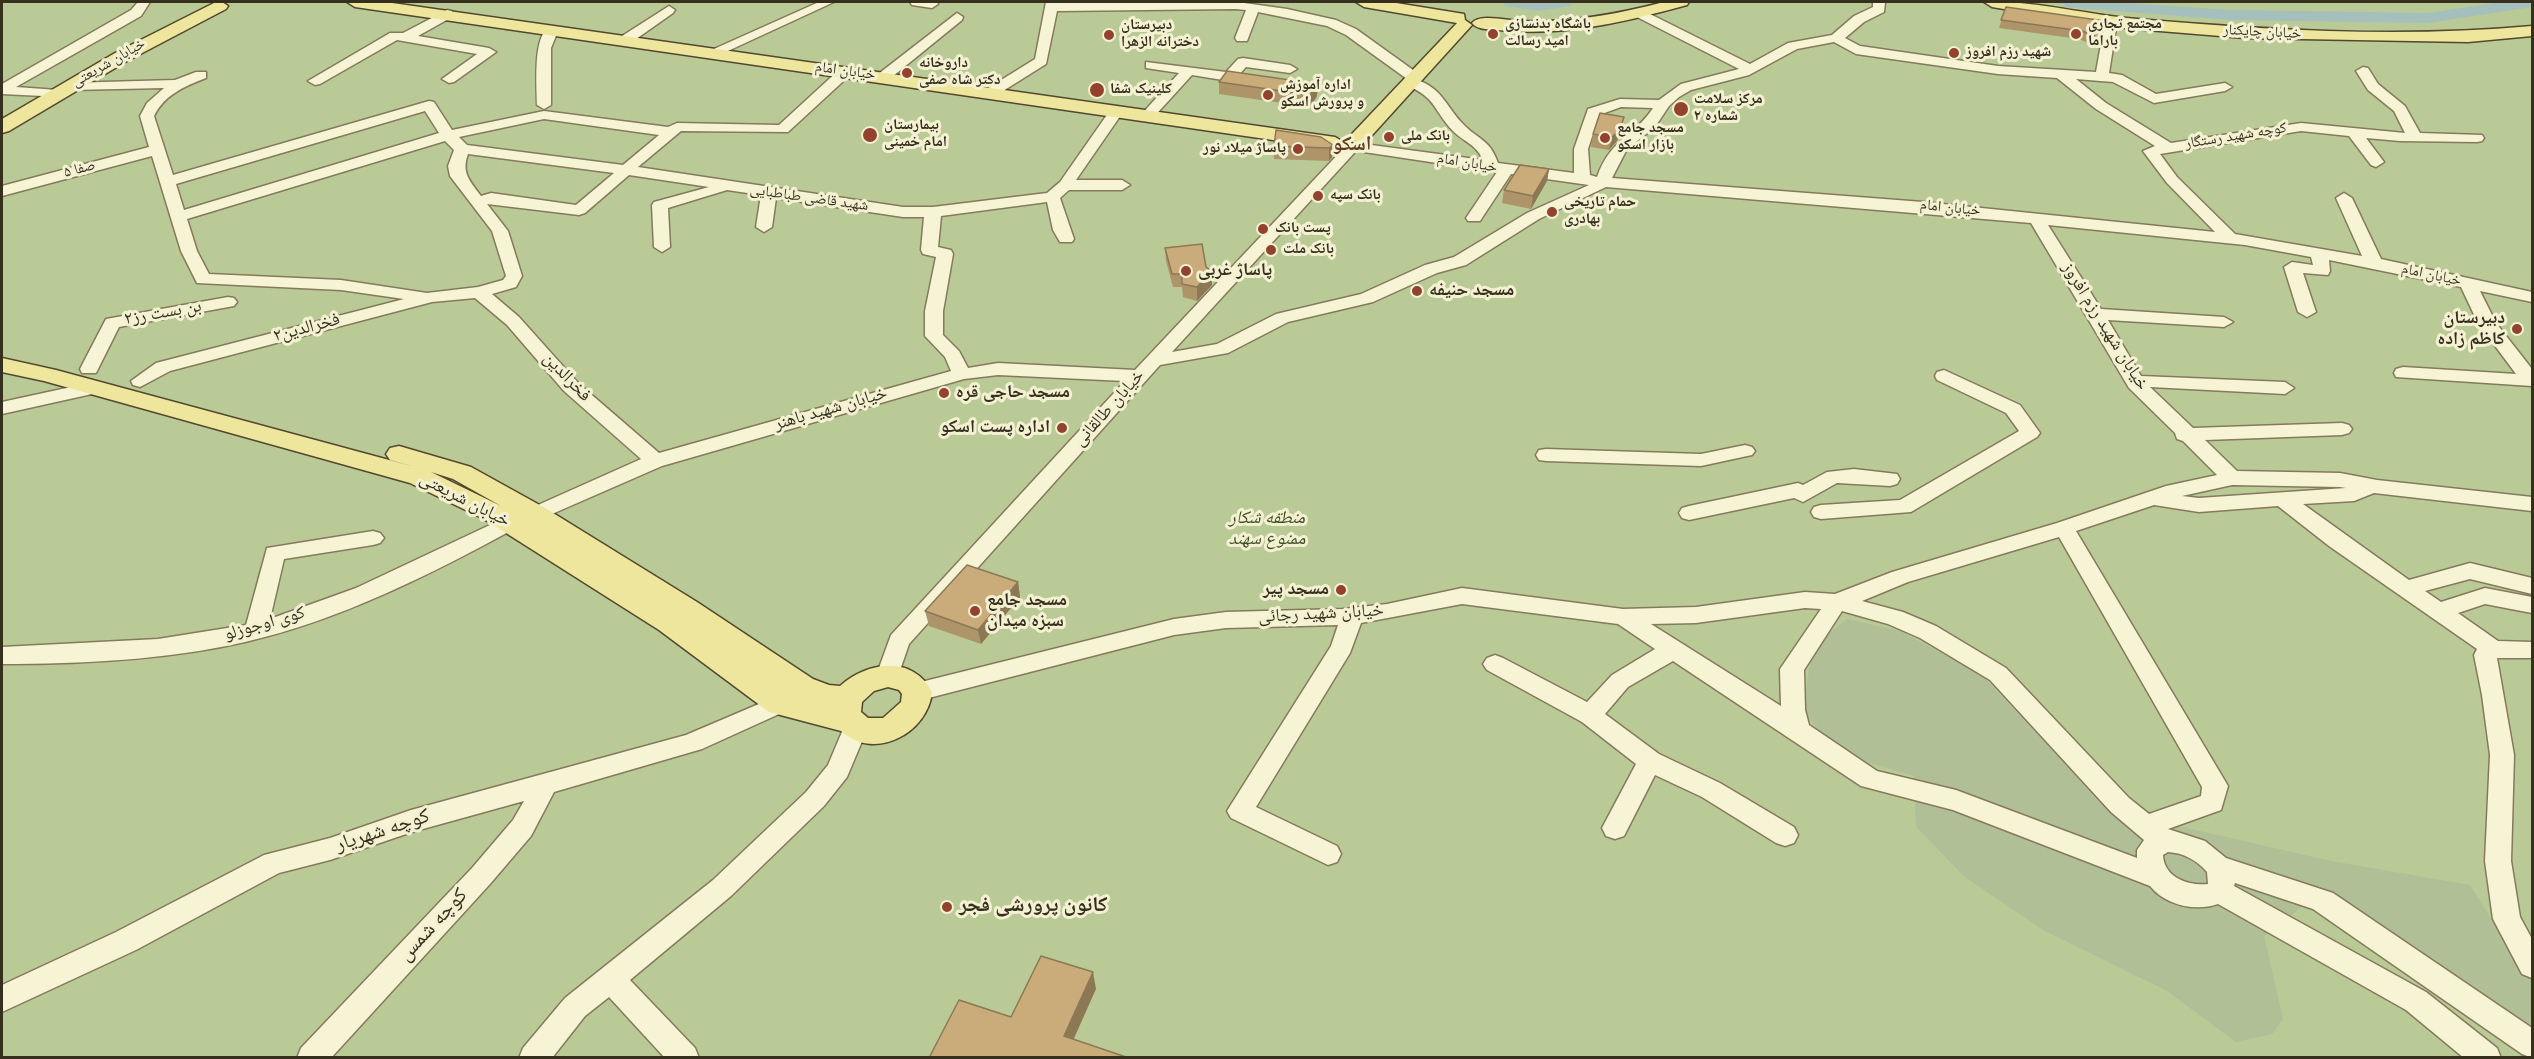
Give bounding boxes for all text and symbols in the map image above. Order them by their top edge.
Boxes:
place label: باشگاه بدنسازی امید رسالت [1505,16,1591,51]
place label: مجتمع تجاری باراما [2088,16,2162,51]
place label: دبیرستان دخترانه الزهرا [1121,17,1199,52]
street label: خیابان چایکنار [2222,22,2302,44]
marker: باشگاه بدنسازی امید رسالت [1486,27,1500,41]
marker: مجتمع تجاری باراما [2069,27,2083,41]
marker: دبیرستان دخترانه الزهرا [1102,28,1116,42]
street label: خیابان شریعتی [69,36,149,92]
place label: شهید رزم افروز [1966,44,2051,62]
marker: شهید رزم افروز [1947,46,1961,60]
place label: داروخانه دکتر شاه صفی [919,55,1001,90]
street label: خیابان امام [814,59,876,85]
marker: داروخانه دکتر شاه صفی [900,66,914,80]
place label: اداره آموزش و پرورش اسکو [1280,77,1364,112]
marker: کلینیک شفا [1088,81,1106,99]
place label: کلینیک شفا [1110,81,1172,99]
marker: اداره آموزش و پرورش اسکو [1261,88,1275,102]
place label: مرکز سلامت شماره ۲ [1694,91,1763,126]
marker: مرکز سلامت شماره ۲ [1672,100,1690,118]
place label: بیمارستان امام خمینی [884,117,947,152]
place label: مسجد جامع بازار اسکو [1617,120,1684,155]
street label: کوچه شهید رستگار [2184,120,2288,154]
marker: بیمارستان امام خمینی [861,126,879,144]
place label: بانک ملی [1401,128,1450,146]
marker: بانک ملی [1382,130,1396,144]
marker: مسجد جامع بازار اسکو [1598,131,1612,145]
district label: اسکو [1333,134,1371,158]
place label: پاساژ میلاد نور [1203,140,1286,158]
marker: پاساژ میلاد نور [1291,142,1305,156]
street label: خیابان امام [1436,150,1498,178]
street label: صفا ۵ [62,157,98,183]
street label: شهید قاضی طباطبایی [749,182,869,216]
place label: بانک سپه [1330,187,1381,205]
marker: بانک سپه [1311,189,1325,203]
place label: حمام تاریخی بهادری [1564,194,1636,229]
street label: خیابان امام [1919,197,1981,221]
marker: حمام تاریخی بهادری [1545,205,1559,219]
place label: پست بانک [1275,220,1331,238]
marker: پست بانک [1256,222,1270,236]
place label: بانک ملت [1283,241,1334,259]
marker: بانک ملت [1264,243,1278,257]
street label: خیابان شهید رزم افروز [2056,259,2152,395]
place label: پاساژ غربی [1198,260,1272,282]
street label: خیابان امام [2399,261,2463,291]
marker: پاساژ غربی [1179,264,1193,278]
place label: مسجد حنیفه [1429,280,1514,302]
marker: مسجد حنیفه [1410,284,1424,298]
street label: بن بست رز۲ [123,297,203,331]
place label: دبیرستان کاظم زاده [2438,308,2505,350]
street label: فخرالدین۲ [271,310,343,348]
marker: دبیرستان کاظم زاده [2510,322,2524,336]
street label: فخرالدین [537,349,595,407]
street label: خیابان طالقانی [1070,366,1150,452]
place label: مسجد حاجی قره [956,382,1070,404]
street label: خیابان شهید باهنر [772,384,890,436]
marker: مسجد حاجی قره [937,386,951,400]
place label: اداره پست اسکو [940,417,1050,439]
marker: اداره پست اسکو [1055,421,1069,435]
street label: خیابان شریعتی [415,469,513,533]
park label: منطقه شکار ممنوع سهند [1229,508,1305,550]
place label: مسجد پیر [1263,579,1329,601]
marker: مسجد پیر [1334,583,1348,597]
place label: مسجد جامع سبزه میدان [987,590,1067,632]
street label: خیابان شهید رجائی [1258,601,1384,629]
street label: کوی اوجوزلو [222,603,308,647]
marker: مسجد جامع سبزه میدان [968,604,982,618]
street label: کوچه شهریار [333,805,433,859]
street label: کوچه شمس [394,884,474,968]
place label: کانون پرورشی فجر [959,894,1108,920]
marker: کانون پرورشی فجر [940,900,954,914]

